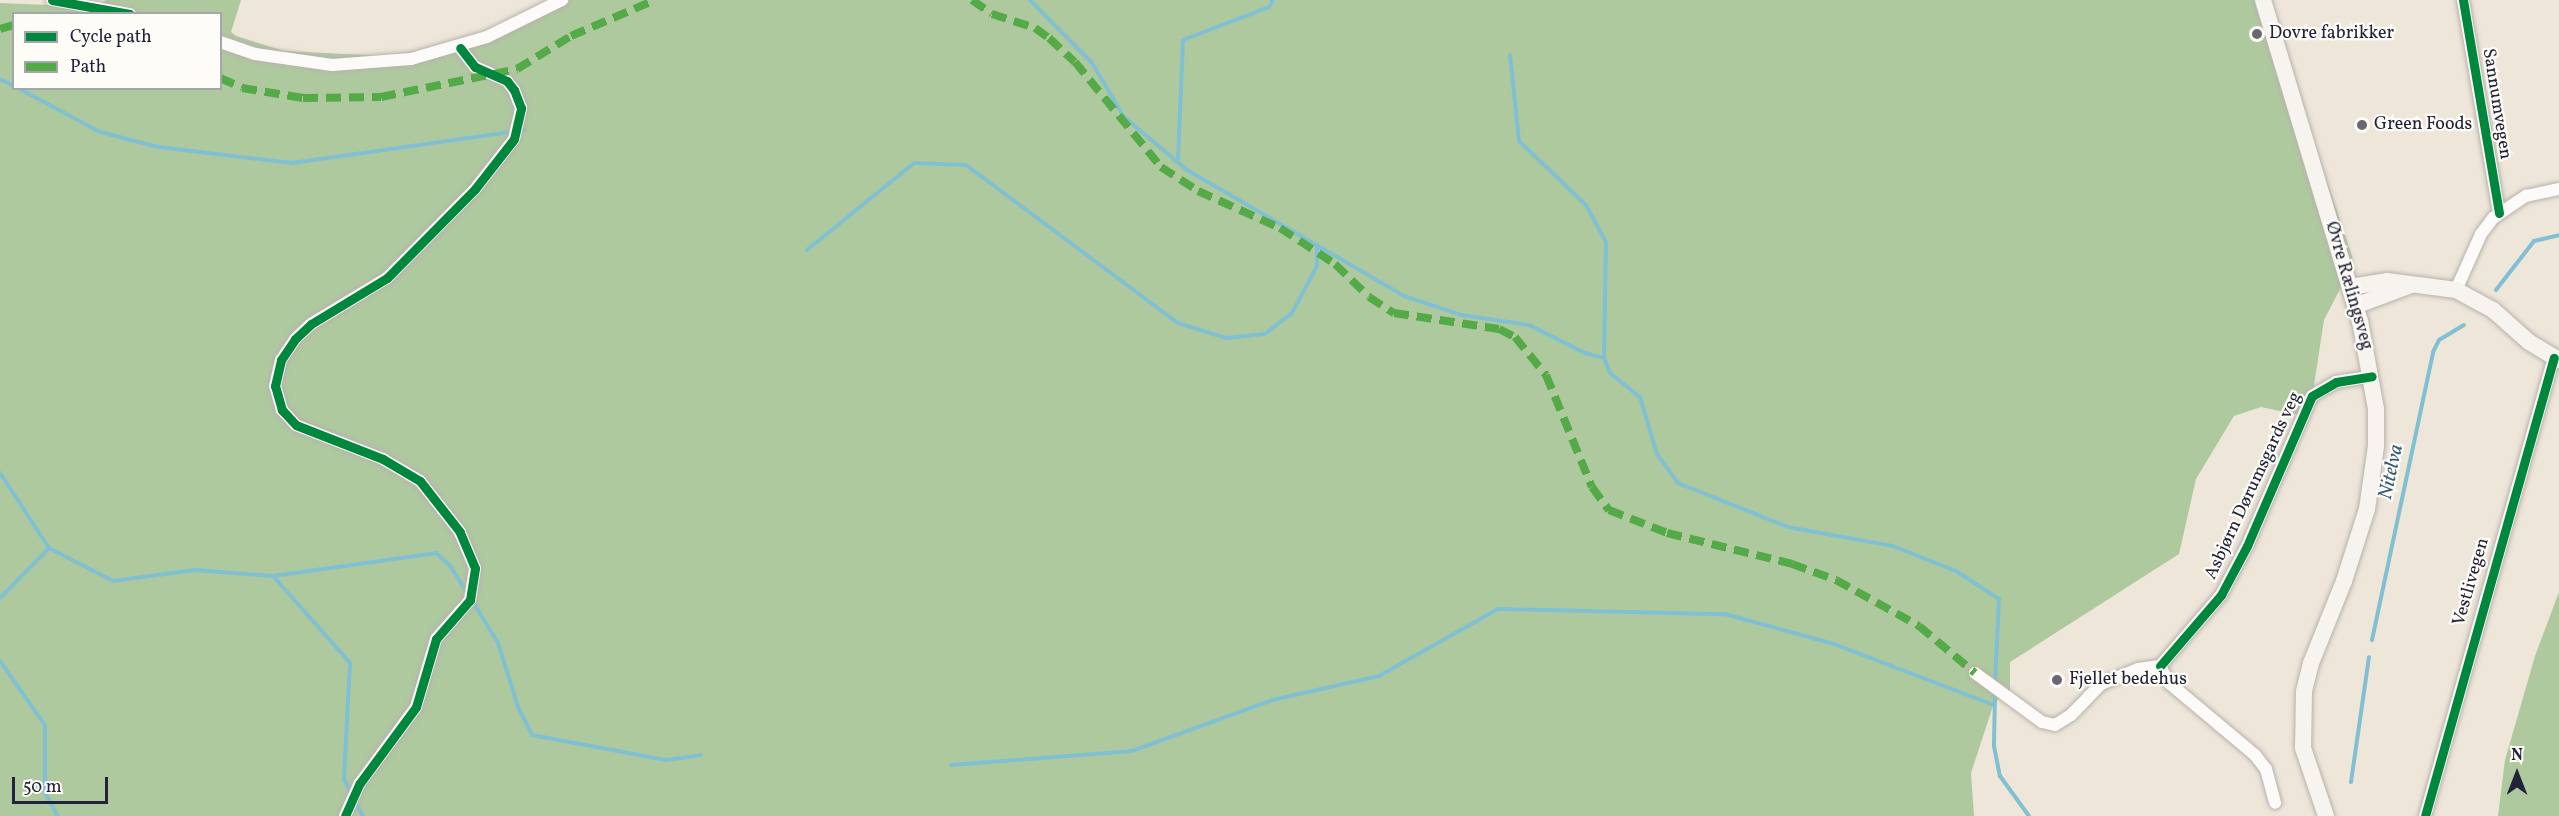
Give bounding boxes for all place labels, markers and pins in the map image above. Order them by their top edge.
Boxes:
place label: Dovre fabrikker [2269,23,2394,45]
marker: Dovre fabrikker [2250,27,2264,41]
place label: Green Foods [2374,114,2472,136]
marker: Green Foods [2355,118,2369,132]
place label: Fjellet bedehus [2069,669,2187,691]
marker: Fjellet bedehus [2050,673,2064,687]

